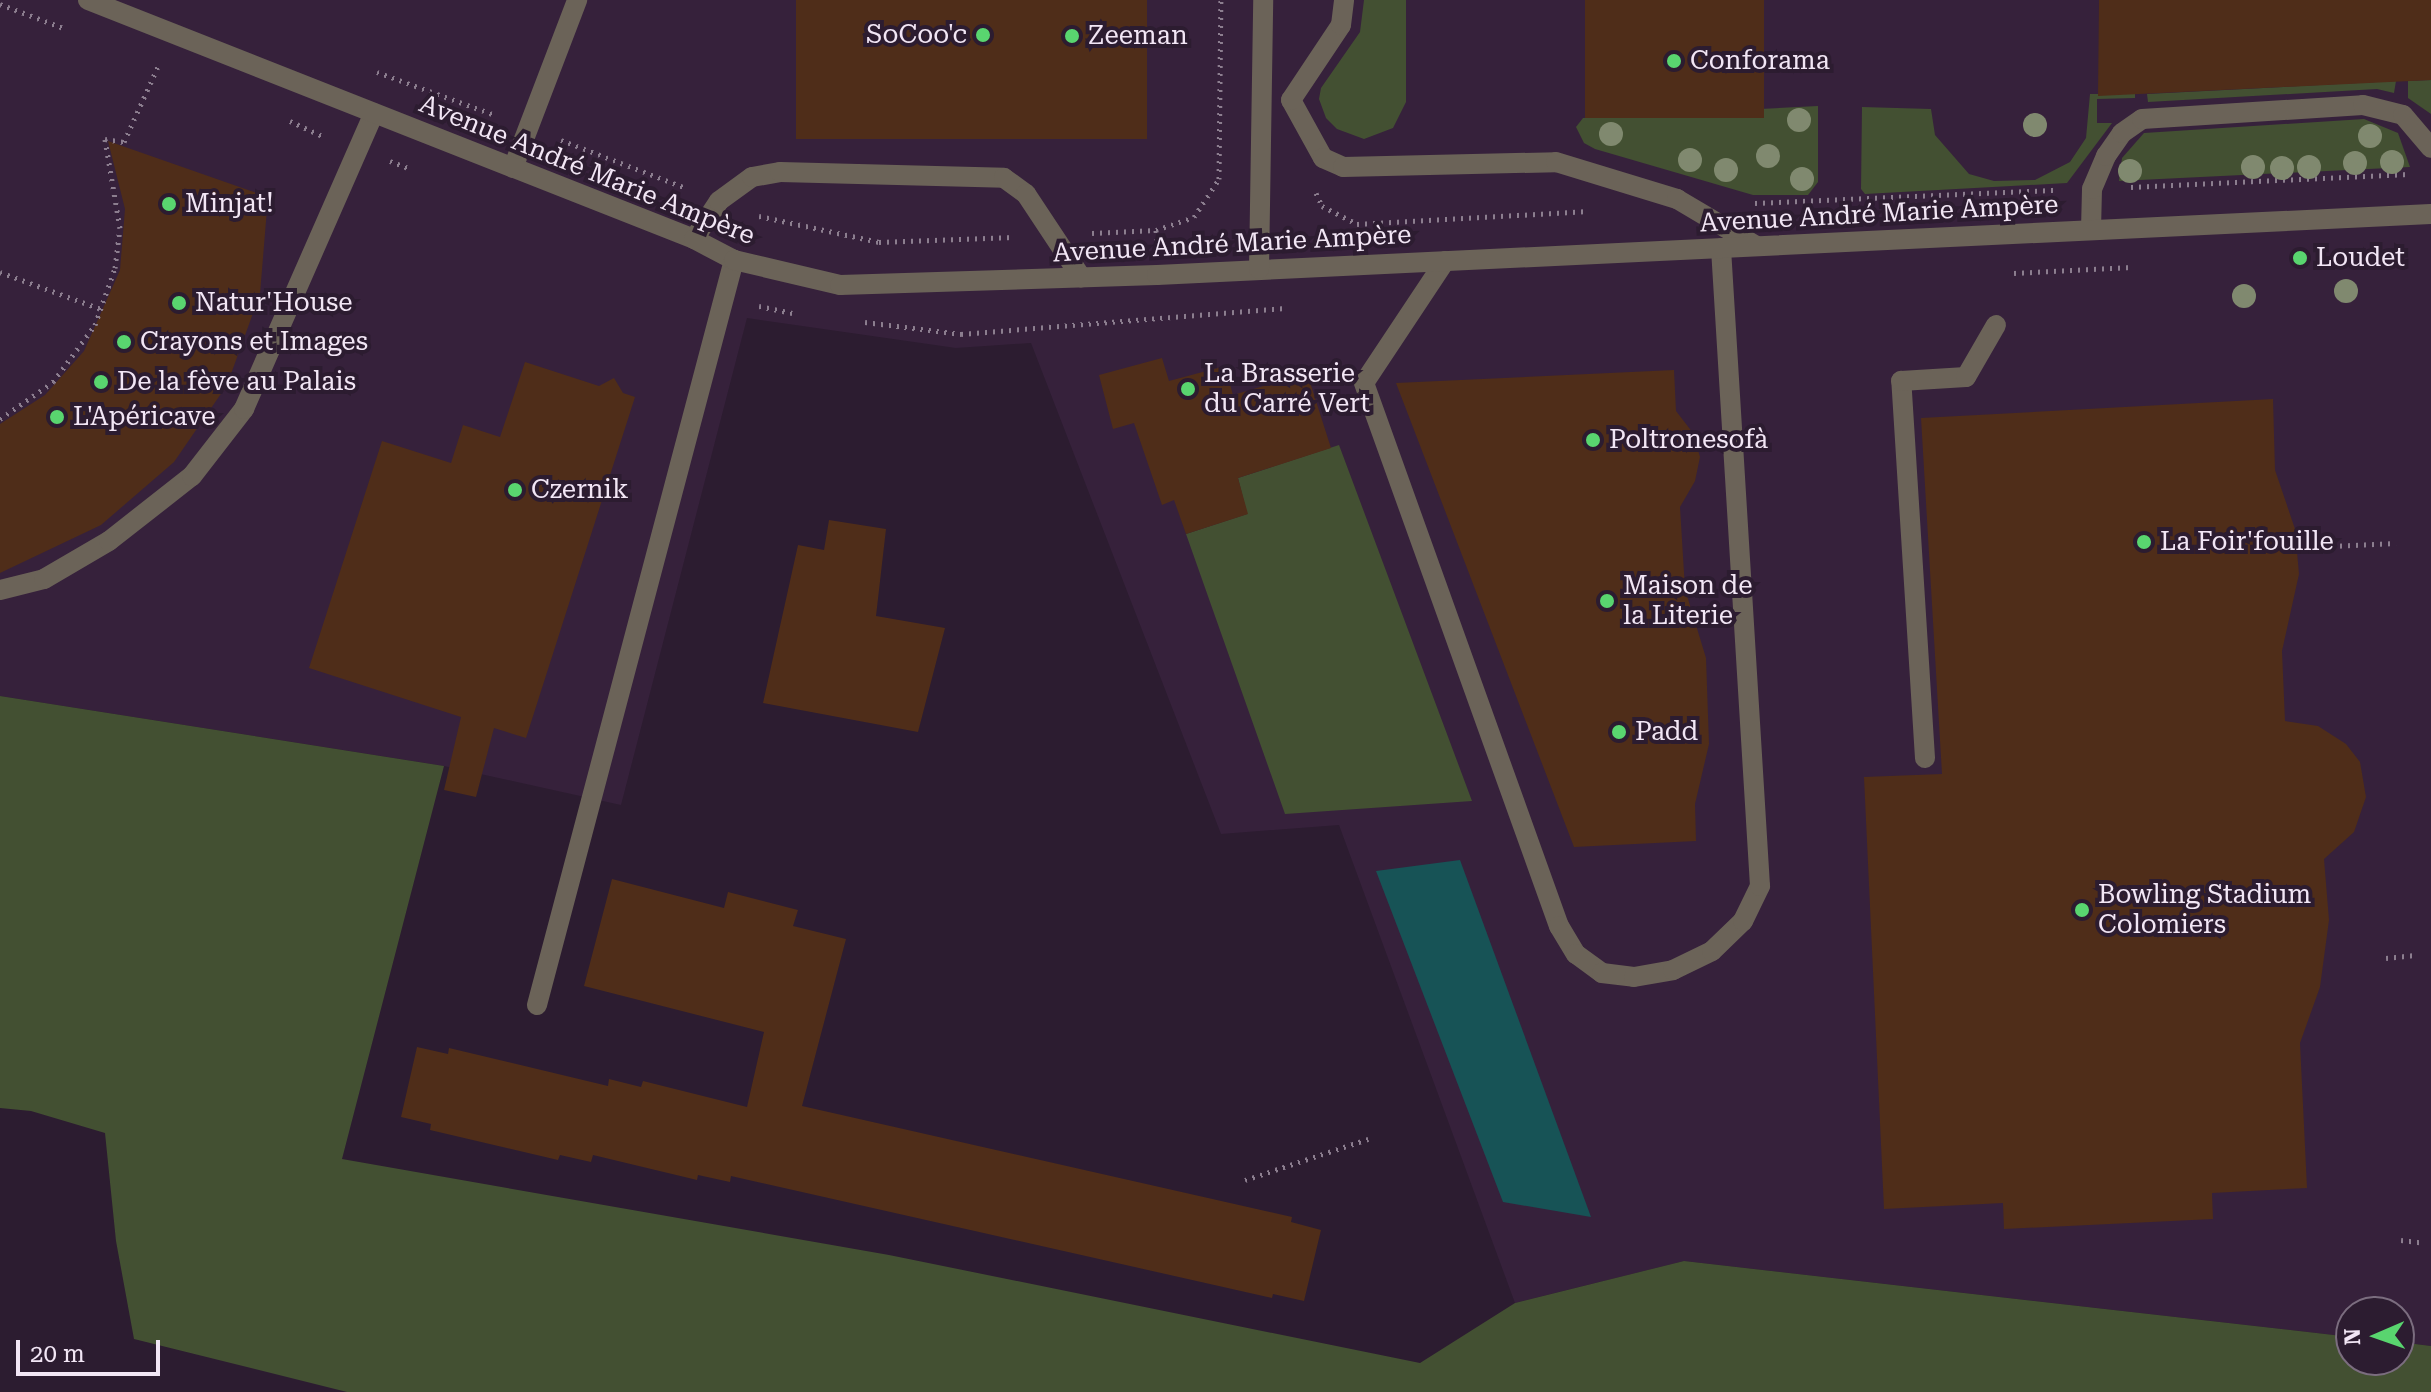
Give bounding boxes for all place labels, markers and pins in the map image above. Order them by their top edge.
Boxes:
place label: SoCoo'c [866,19,967,51]
place label: Zeeman [1088,20,1188,52]
marker: SoCoo'c [974,26,992,44]
marker: Zeeman [1063,27,1081,45]
place label: Conforama [1690,45,1830,77]
marker: Conforama [1665,52,1683,70]
place label: Minjat! [185,188,274,220]
marker: Minjat! [160,195,178,213]
place label: Loudet [2316,242,2405,274]
marker: Loudet [2291,249,2309,267]
place label: Natur'House [195,287,353,319]
marker: Natur'House [170,294,188,312]
place label: Crayons et Images [140,326,368,358]
marker: Crayons et Images [115,333,133,351]
place label: La Brasserie du Carré Vert [1204,358,1370,420]
place label: De la fève au Palais [117,366,356,398]
marker: De la fève au Palais [92,373,110,391]
marker: La Brasserie du Carré Vert [1179,380,1197,398]
place label: L'Apéricave [73,401,215,433]
marker: L'Apéricave [48,408,66,426]
place label: Poltronesofà [1609,424,1768,456]
marker: Poltronesofà [1584,431,1602,449]
place label: Czernik [531,474,628,506]
marker: Czernik [506,481,524,499]
place label: La Foir'fouille [2160,526,2334,558]
marker: La Foir'fouille [2135,533,2153,551]
place label: Maison de la Literie [1623,570,1753,632]
marker: Maison de la Literie [1598,592,1616,610]
place label: Padd [1635,716,1698,748]
marker: Padd [1610,723,1628,741]
place label: Bowling Stadium Colomiers [2098,879,2311,940]
marker: Bowling Stadium Colomiers [2073,901,2091,919]

